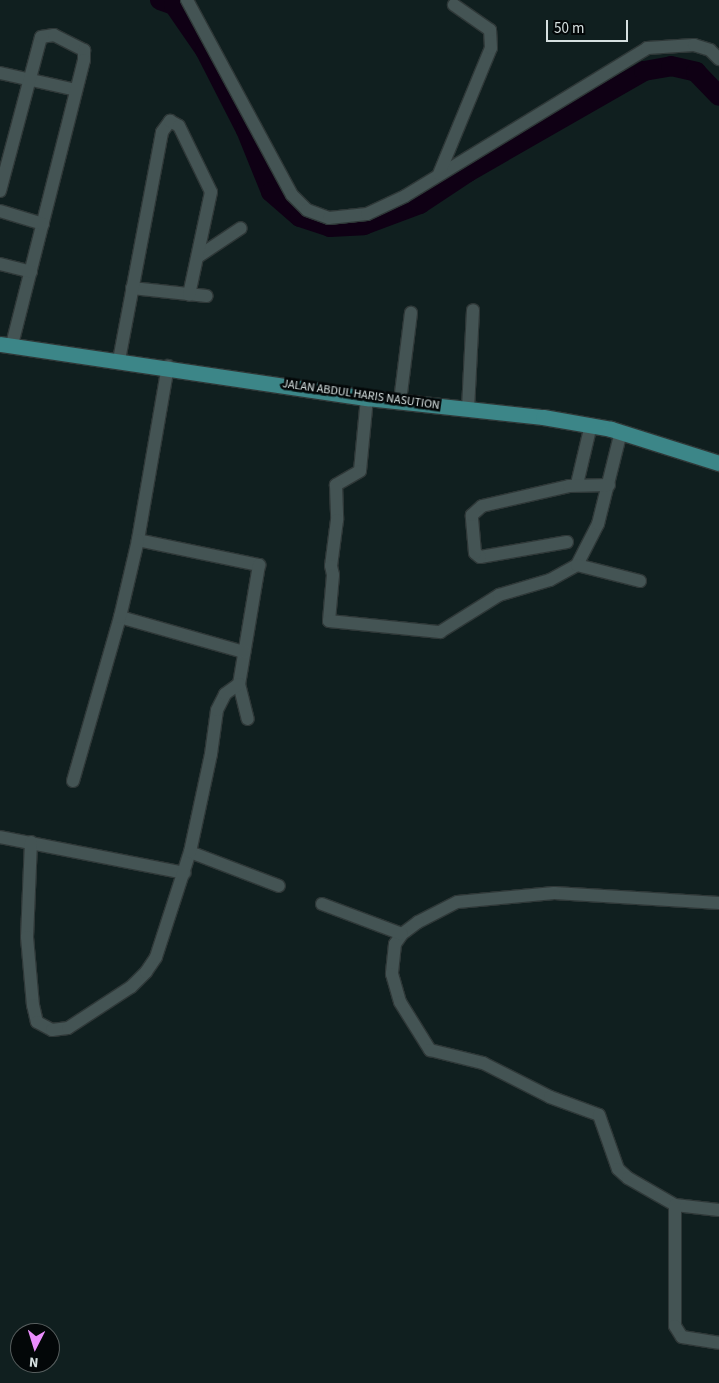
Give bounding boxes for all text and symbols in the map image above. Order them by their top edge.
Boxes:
scale bar [549,10,632,42]
text: 50 m [554,18,584,39]
street label: JALAN ABDUL HARIS NASUTION [281,377,441,413]
north arrow [10,1323,60,1373]
text: N [28,1352,39,1372]

